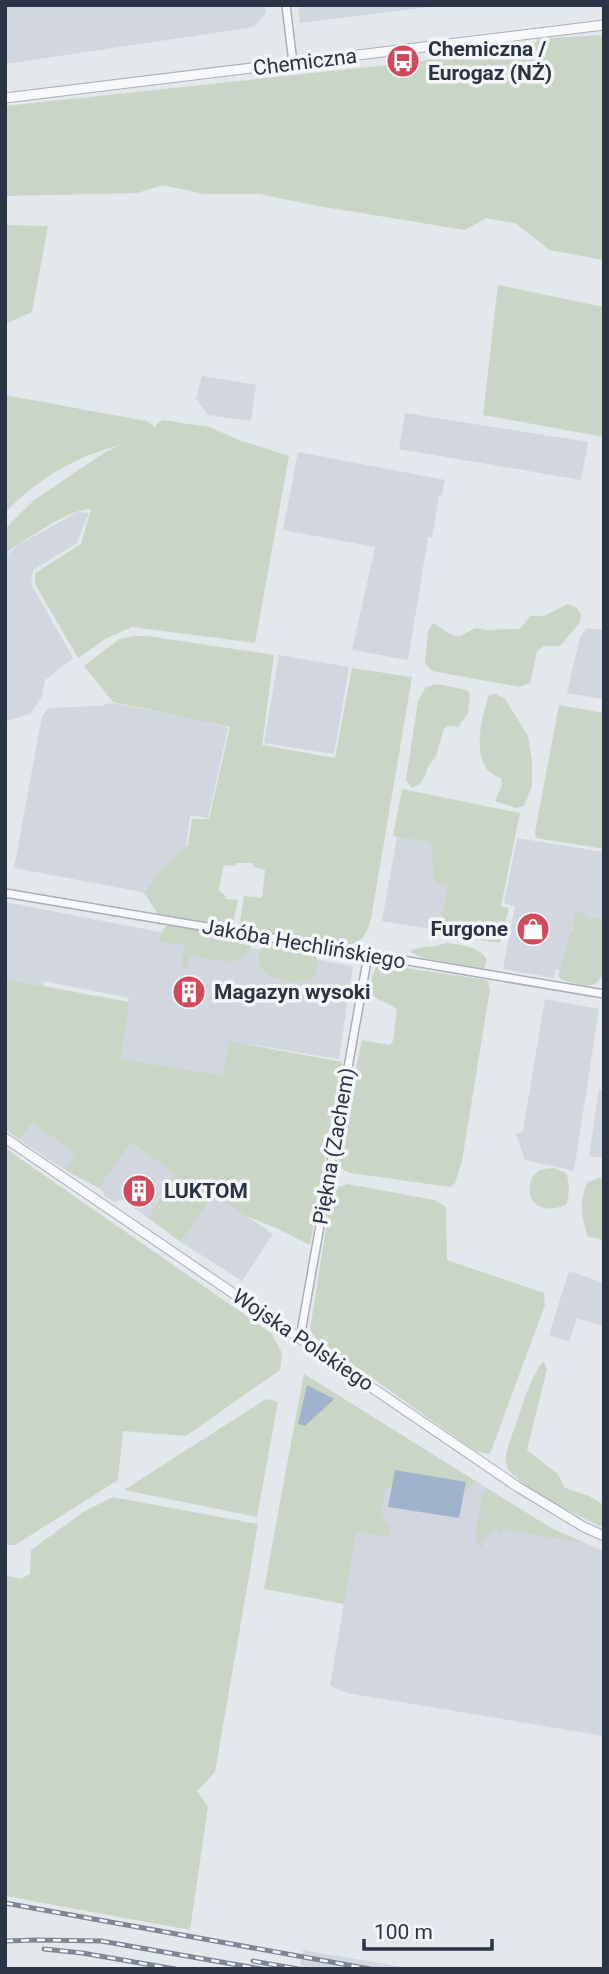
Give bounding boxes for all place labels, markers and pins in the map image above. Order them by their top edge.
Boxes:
place label: Chemiczna / Eurogaz (NŻ) [428,37,552,85]
bus stop icon: Chemiczna / Eurogaz (NŻ) [384,42,422,80]
shop icon: Furgone [514,910,552,948]
place label: Furgone [430,917,508,941]
building icon: Magazyn wysoki [170,973,208,1011]
place label: Magazyn wysoki [214,980,371,1004]
building icon: LUKTOM [120,1172,158,1210]
place label: LUKTOM [164,1179,248,1203]

